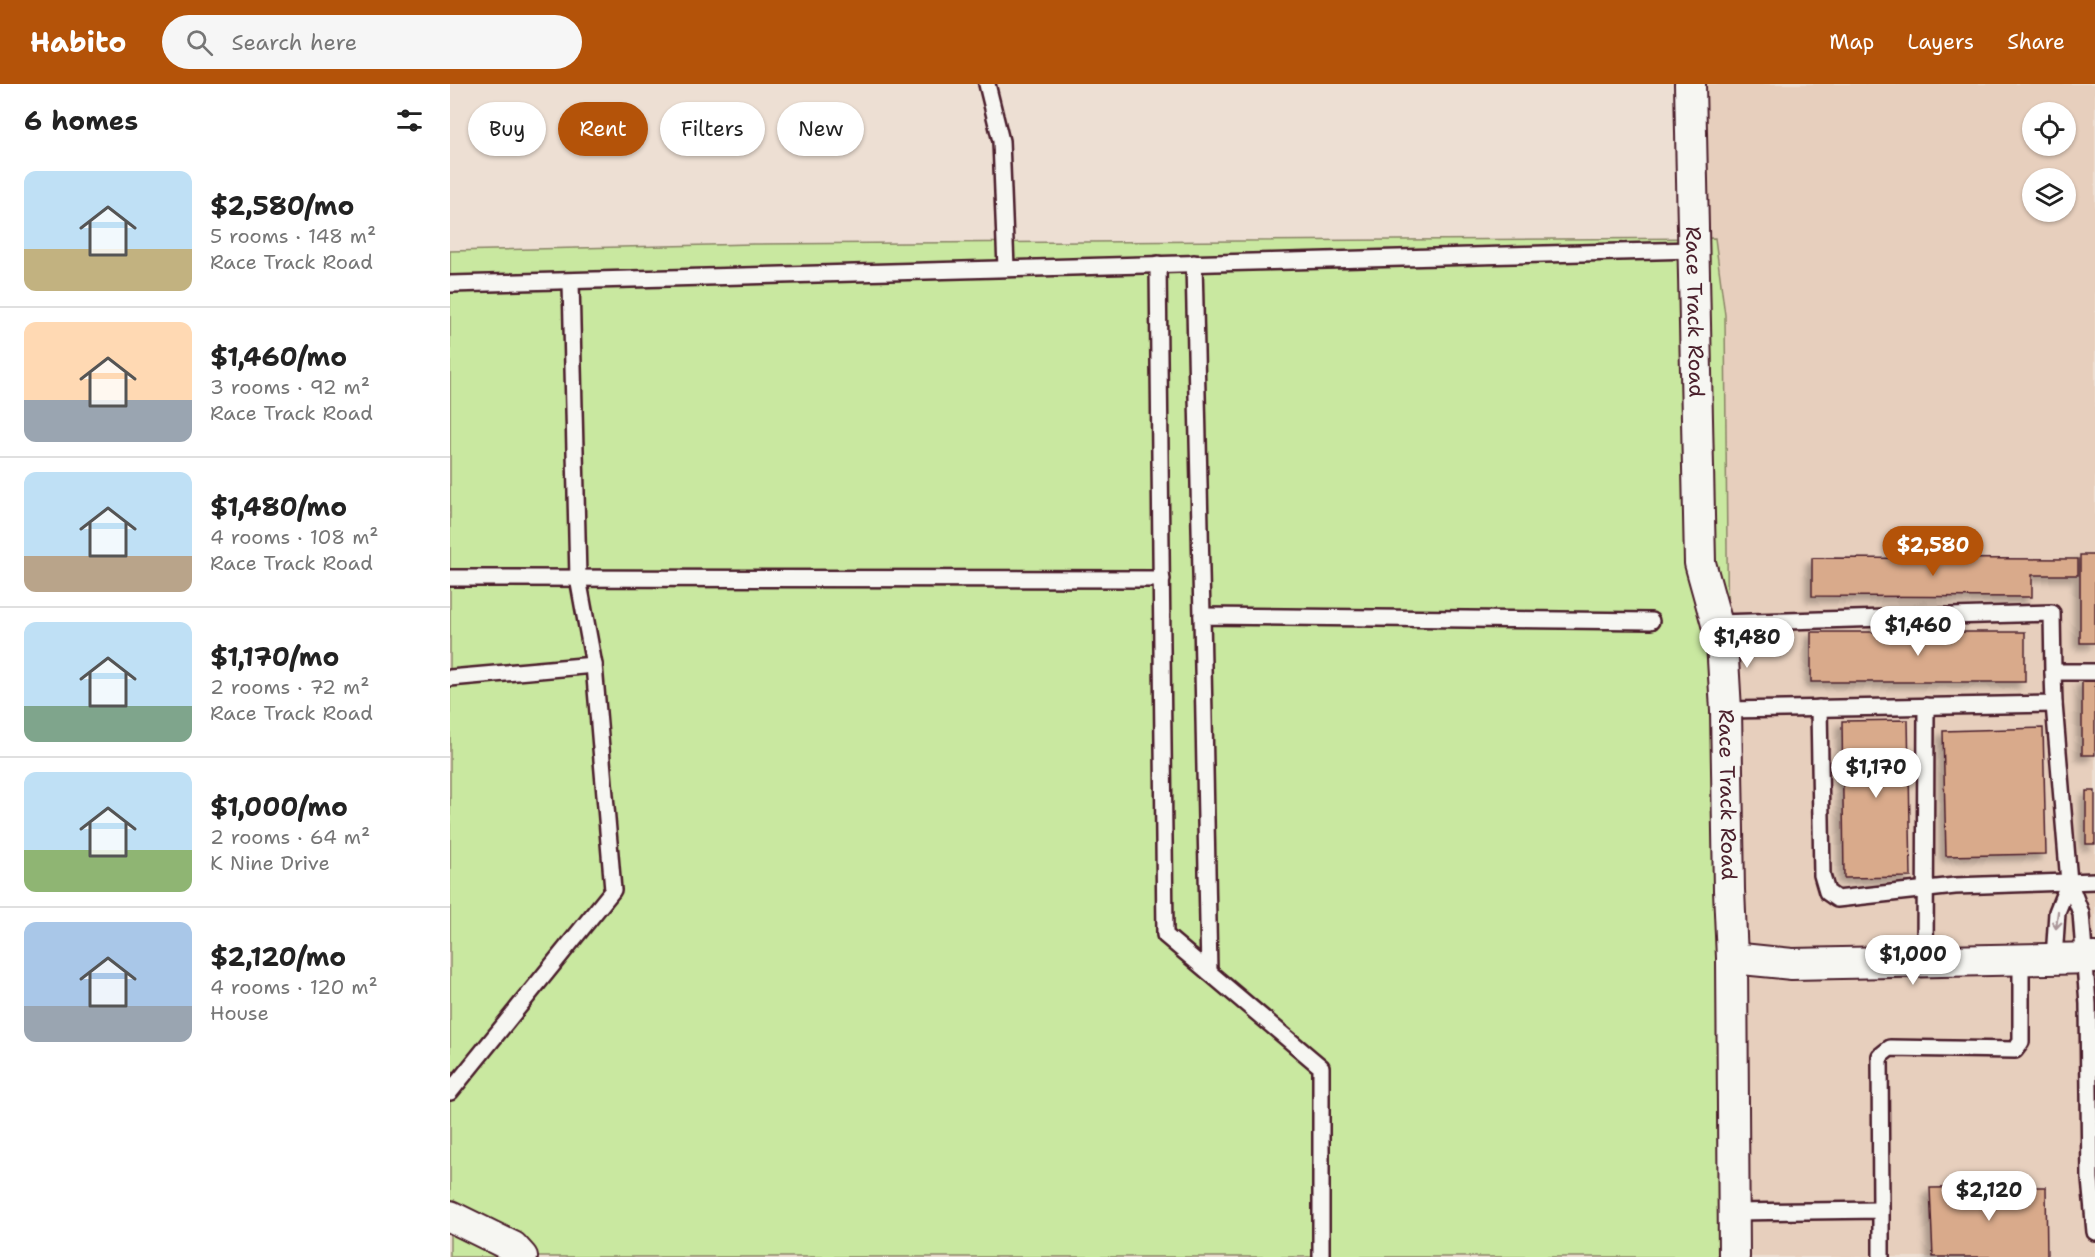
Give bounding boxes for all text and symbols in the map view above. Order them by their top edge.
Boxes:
search box [162,15,582,69]
text: Habito [30,23,126,61]
icon: search [183,26,216,59]
text: Search here [231,28,357,57]
text: Map [1829,28,1874,56]
text: Layers [1907,28,1974,56]
text: Share [2007,28,2065,56]
chip: Buy [468,102,546,156]
chip: Rent [558,102,648,156]
chip: Filters [660,102,765,156]
chip: New [777,102,864,156]
map controls [2022,102,2076,222]
button: locate [2022,102,2076,156]
text: 6 homes [24,103,138,138]
icon: filters [393,104,426,137]
button: layers [2022,168,2076,222]
text: $2,580/mo [210,188,354,223]
icon: home [72,195,144,267]
text: 5 rooms · 148 m² [210,223,376,249]
street label: Race Track Road [1679,226,1711,398]
text: Race Track Road [210,249,373,275]
text: $1,460/mo [210,339,347,374]
icon: home [72,346,144,418]
text: 3 rooms · 92 m² [210,374,370,400]
text: Race Track Road [210,400,373,426]
text: $1,480/mo [210,489,347,524]
icon: home [72,496,144,568]
text: 4 rooms · 108 m² [210,524,379,550]
pin: $2,580 [1884,526,1982,577]
text: $2,580 [1896,532,1970,558]
text: Race Track Road [210,550,373,576]
pin: $1,460 [1869,606,1967,657]
text: $1,460 [1884,612,1952,638]
pin: $1,480 [1698,618,1796,669]
text: $1,480 [1713,624,1781,650]
text: $1,170/mo [210,639,339,674]
icon: home [72,646,144,718]
text: 2 rooms · 72 m² [210,674,369,700]
text: Race Track Road [210,700,373,726]
street label: Race Track Road [1712,709,1743,881]
pin: $1,170 [1827,748,1925,799]
text: $1,170 [1845,754,1907,780]
text: $1,000/mo [210,789,348,824]
icon: home [72,796,144,868]
text: 2 rooms · 64 m² [210,824,370,850]
text: K Nine Drive [210,850,330,876]
one-way arrow [2052,909,2063,929]
pin: $1,000 [1864,935,1962,986]
text: $2,120/mo [210,939,346,974]
text: $1,000 [1879,941,1947,967]
icon: home [72,946,144,1018]
text: 4 rooms · 120 m² [210,974,378,1000]
text: House [210,1000,269,1026]
pin: $2,120 [1940,1171,2038,1222]
text: $2,120 [1956,1177,2022,1203]

